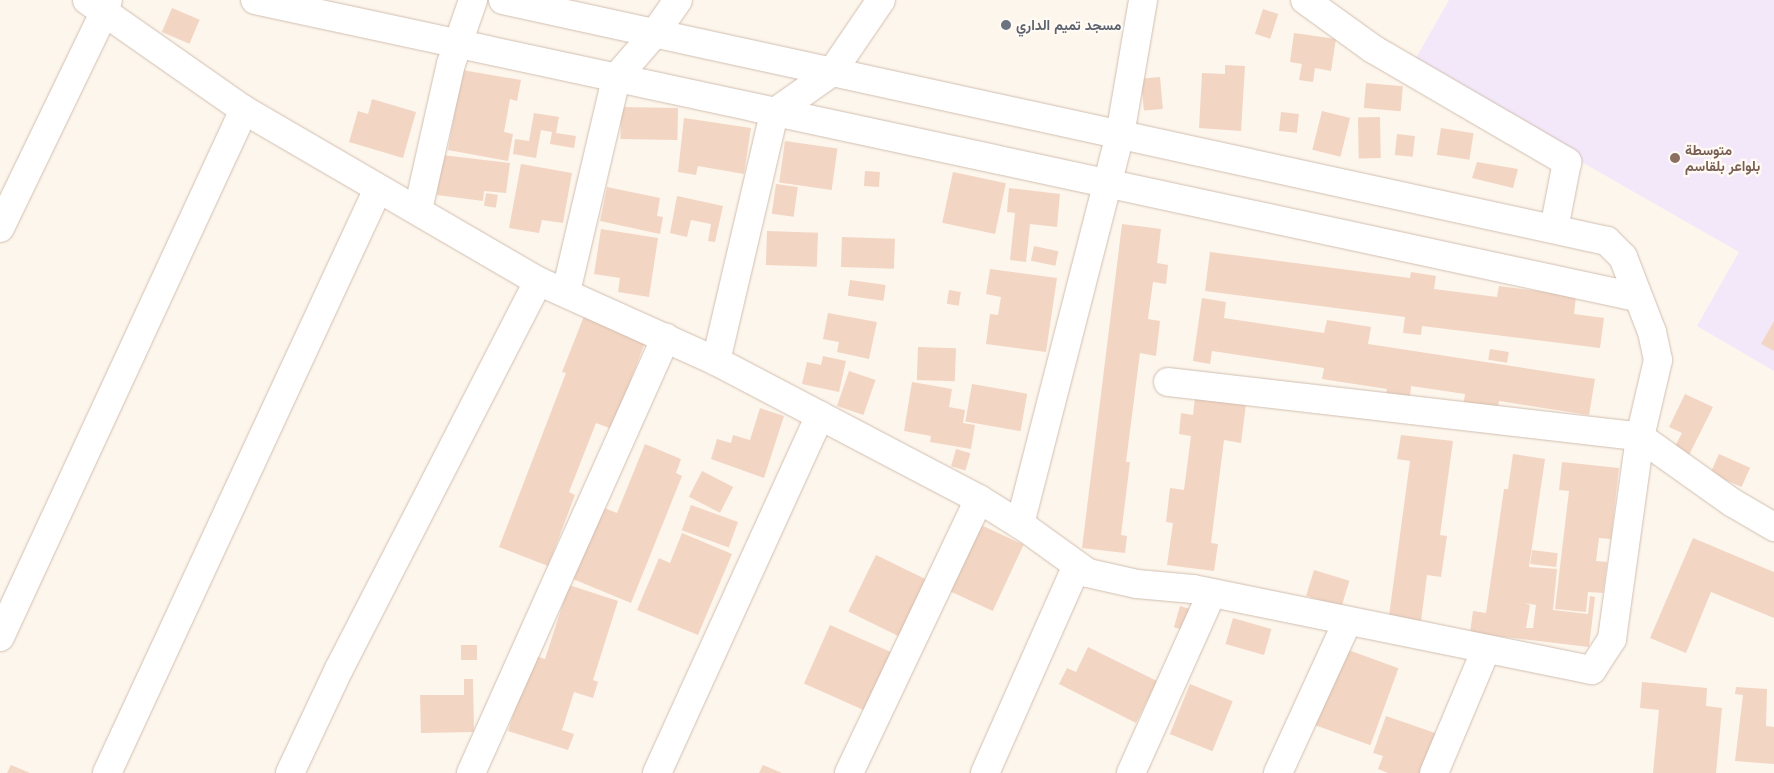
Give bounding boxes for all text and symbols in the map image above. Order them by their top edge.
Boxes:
place label: مسجد تميم الداري [1016,17,1121,33]
marker: مسجد تميم الداري [1000,19,1012,31]
place label: متوسطة بلواعر بلقاسم [1685,142,1760,174]
marker: متوسطة بلواعر بلقاسم [1669,152,1681,164]

